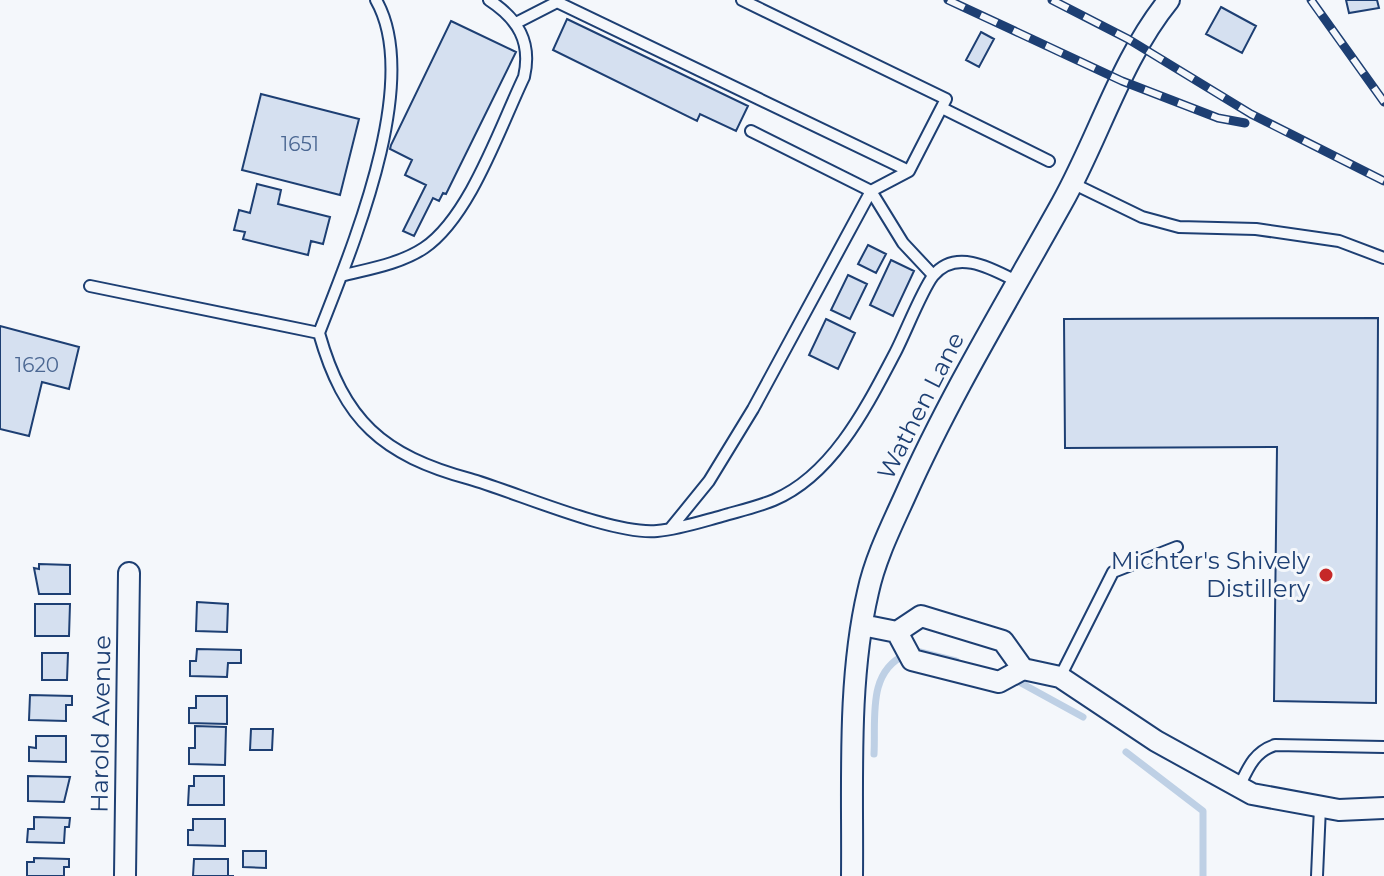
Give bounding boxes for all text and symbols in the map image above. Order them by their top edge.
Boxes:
house number: 1651 [281,132,319,156]
street label: Wathen Lane [871,327,970,484]
house number: 1620 [15,353,59,377]
place label: Michter's Shively Distillery [1111,546,1310,603]
marker: Michter's Shively Distillery [1317,566,1335,584]
street label: Harold Avenue [84,635,117,813]

